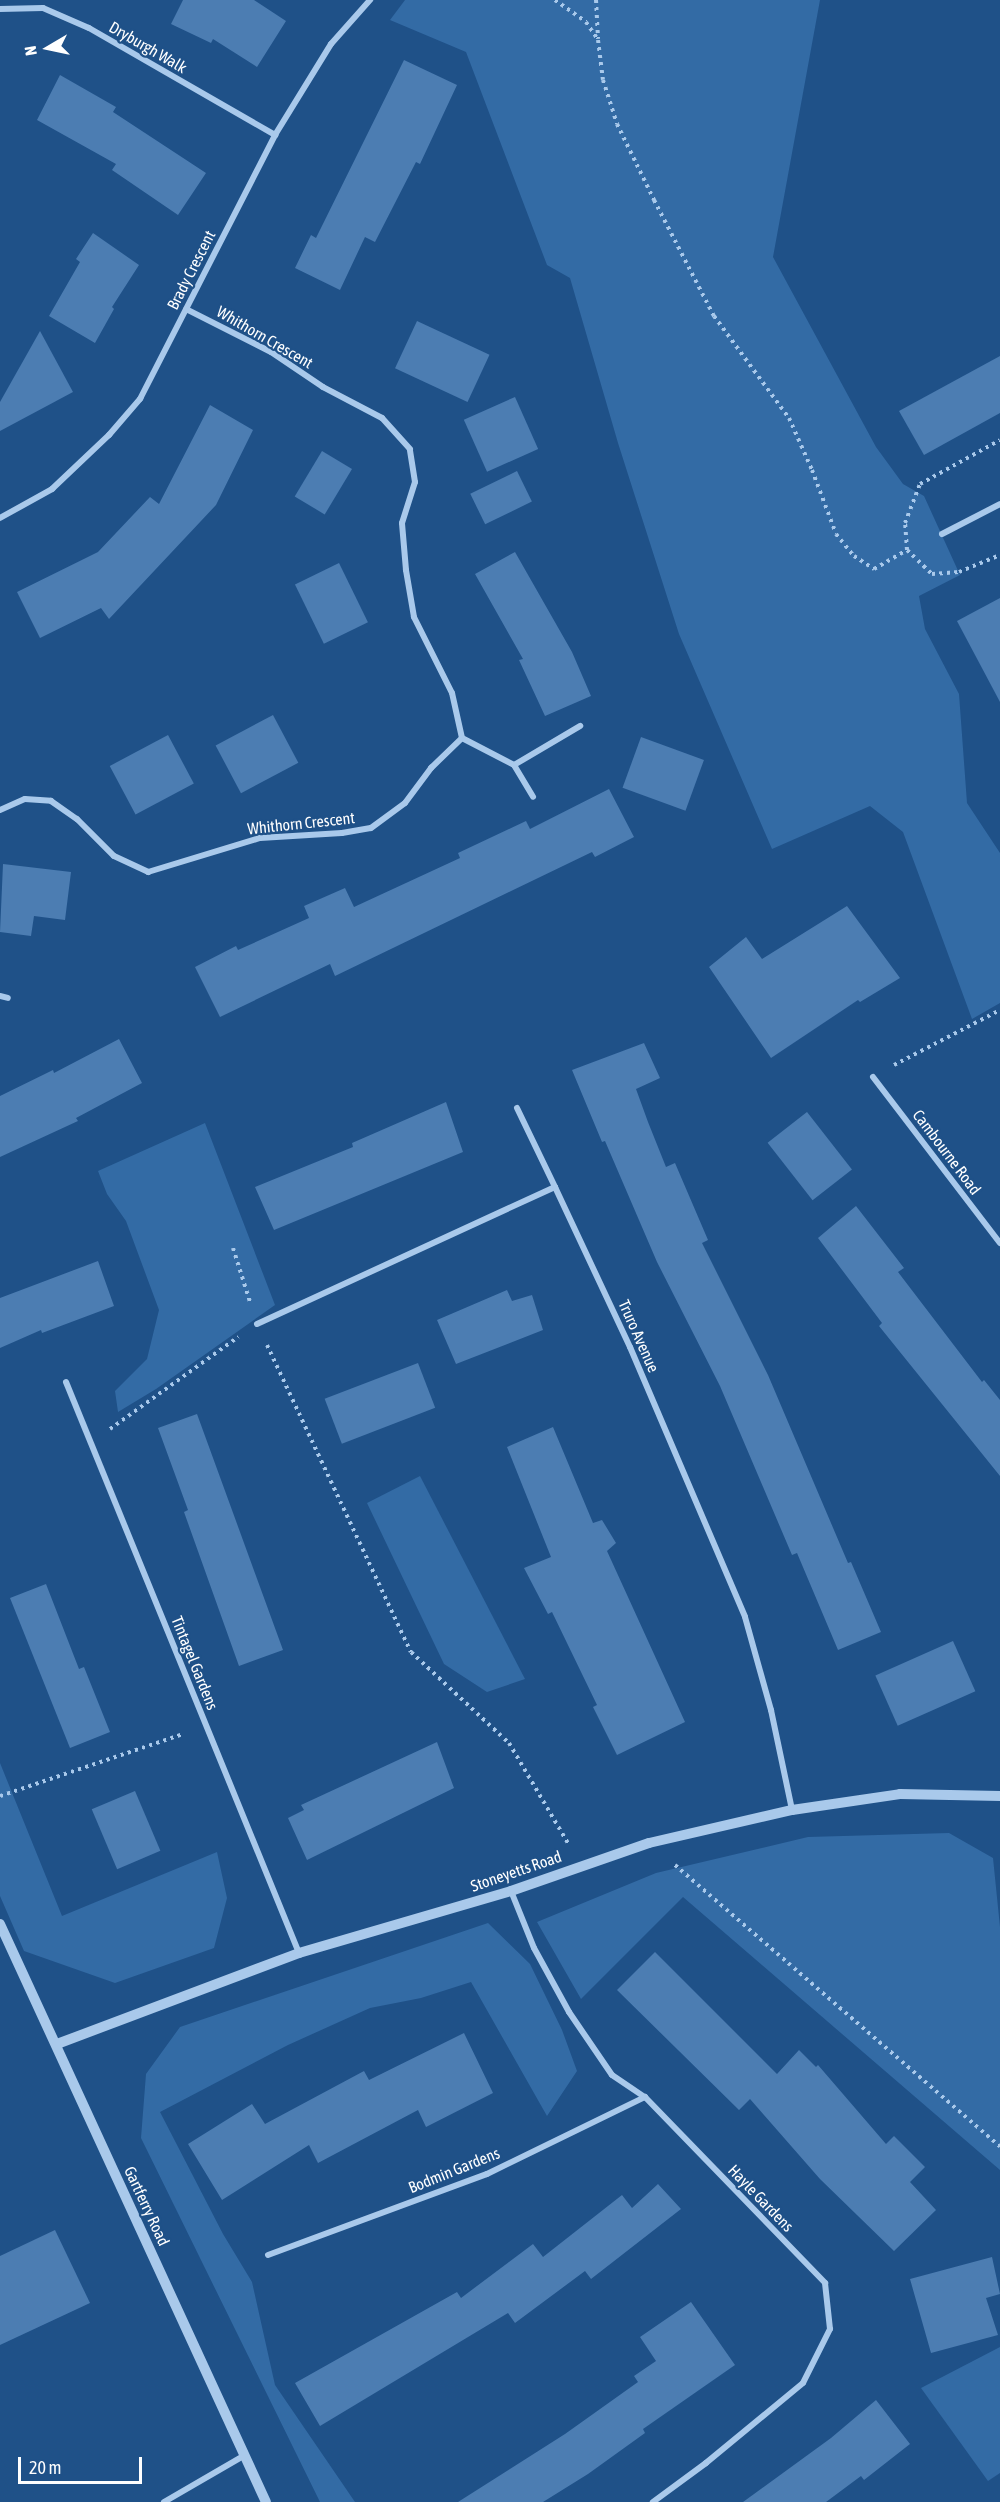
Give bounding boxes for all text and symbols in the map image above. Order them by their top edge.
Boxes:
street label: Dryburgh Walk [106,17,190,77]
north arrow [18,18,78,78]
text: N [21,45,40,57]
street label: Brady Crescent [163,227,219,313]
street label: Whithorn Crescent [213,302,317,372]
street label: Whithorn Crescent [246,808,356,838]
street label: Cambourne Road [909,1106,985,1198]
street label: Truro Avenue [615,1297,663,1375]
street label: Tintagel Gardens [167,1613,223,1713]
street label: Stoneyetts Road [468,1846,564,1896]
street label: Bodmin Gardens [406,2143,502,2197]
street label: Hayle Gardens [724,2160,798,2236]
street label: Gartferry Road [120,2163,174,2249]
scale bar [21,2445,146,2483]
text: 20 m [29,2457,61,2478]

